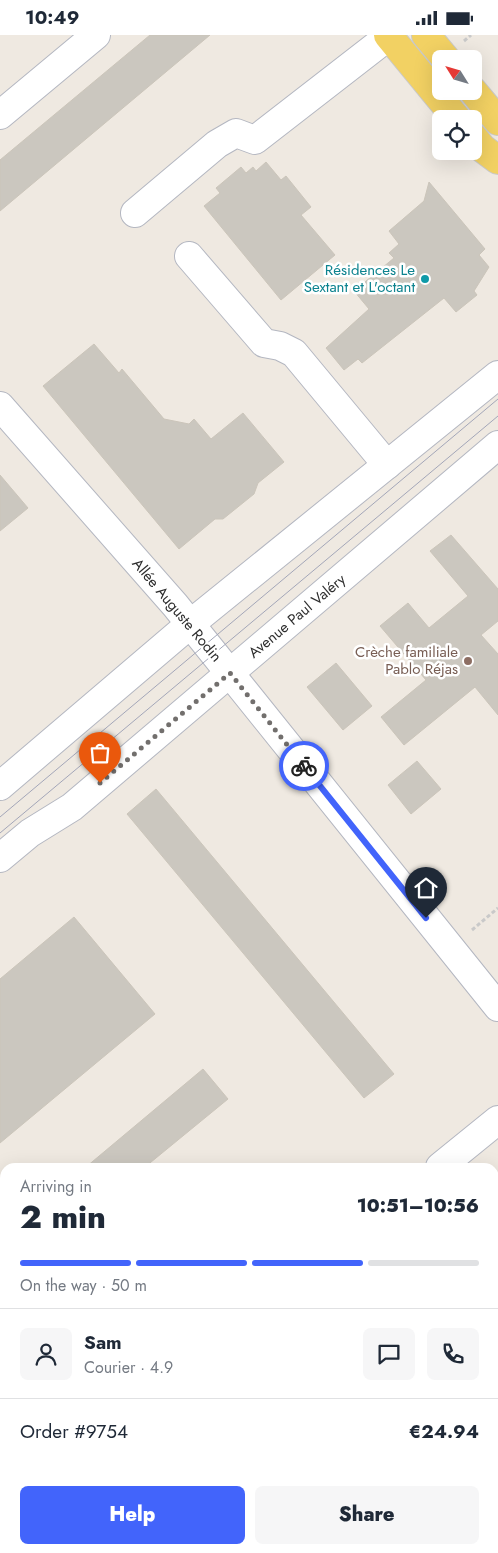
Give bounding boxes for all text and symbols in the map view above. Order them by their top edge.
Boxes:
text: 10:49 [25,4,79,31]
north arrow [432,50,482,100]
map controls [432,50,482,160]
button: locate [432,110,482,160]
place label: Résidences Le Sextant et L'octant [304,259,415,298]
marker: Résidences Le Sextant et L'octant [419,273,431,285]
street label: Allée Auguste Rodin [127,553,227,667]
street label: Avenue Paul Valéry [244,568,351,663]
place label: Crèche familiale Pablo Réjas [355,641,458,680]
marker: Crèche familiale Pablo Réjas [462,655,474,667]
pin [79,732,121,783]
icon: bag [86,739,114,767]
courier [279,741,329,791]
icon: bike [290,752,318,780]
pin [405,867,447,918]
icon: home [412,874,440,902]
text: Arriving in [20,1175,92,1198]
text: 10:51–10:56 [357,1192,479,1219]
text: 2 min [20,1194,106,1240]
text: On the way · 50 m [20,1274,147,1297]
button: person [20,1328,72,1380]
button: chat [363,1328,415,1380]
button: phone [427,1328,479,1380]
text: Sam [84,1329,122,1356]
text: Courier · 4.9 [84,1356,173,1379]
text: Order #9754 [20,1418,128,1445]
text: €24.94 [409,1418,479,1445]
button: Help [20,1486,245,1544]
button: Share [255,1486,479,1544]

